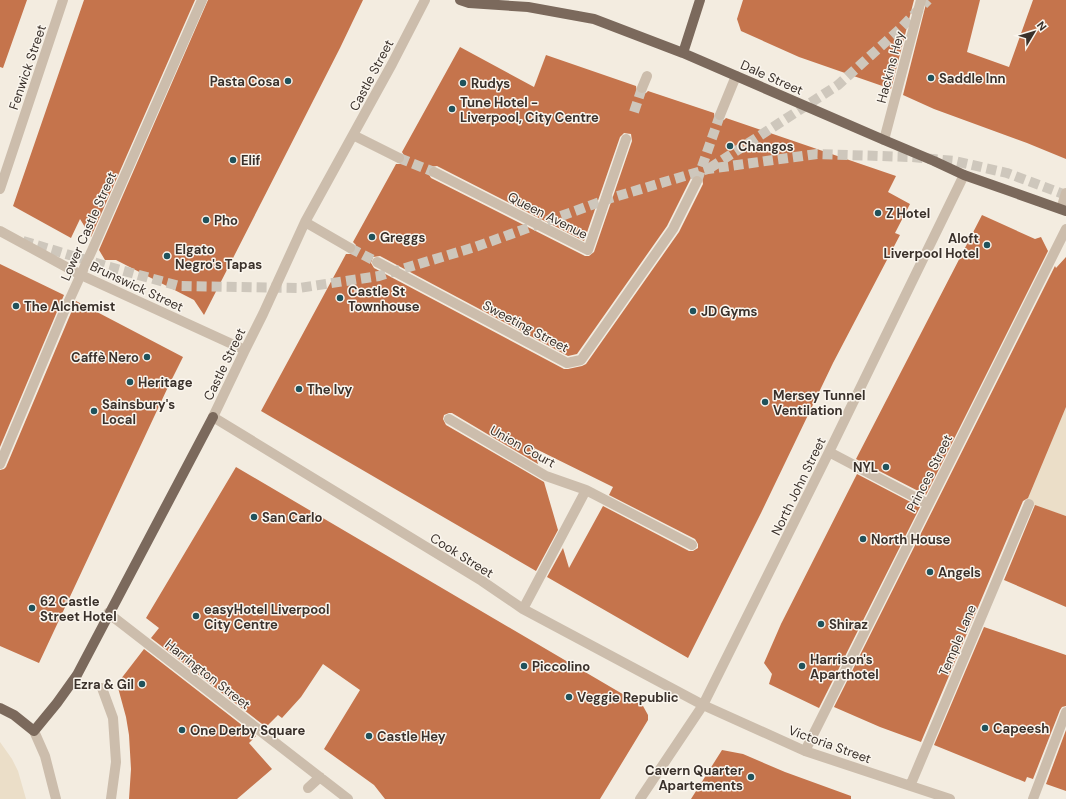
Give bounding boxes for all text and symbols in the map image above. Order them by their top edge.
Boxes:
north arrow [1014,12,1054,52]
text: N [1034,18,1050,33]
street label: Fenwick Street [5,22,50,112]
street label: Hackins Hey [873,29,908,105]
street label: Castle Street [346,37,397,114]
street label: Dale Street [738,56,806,99]
place label: Saddle Inn [939,70,1005,87]
place label: Pasta Cosa [210,73,280,90]
marker: Saddle Inn [926,73,936,83]
place label: Rudys [471,75,510,92]
marker: Pasta Cosa [283,76,293,86]
marker: Rudys [458,78,468,88]
place label: Tune Hotel - Liverpool, City Centre [460,94,599,126]
marker: Tune Hotel - Liverpool, City Centre [447,104,457,114]
place label: Changos [738,138,794,155]
marker: Changos [725,141,735,151]
place label: Elif [241,152,261,169]
marker: Elif [228,155,238,165]
street label: Lower Castle Street [57,169,120,283]
street label: Queen Avenue [505,188,591,243]
place label: Z Hotel [886,205,930,222]
marker: Z Hotel [873,208,883,218]
place label: Pho [214,212,238,229]
marker: Pho [201,215,211,225]
place label: Greggs [380,229,425,246]
place label: Aloft Liverpool Hotel [883,230,979,262]
marker: Greggs [367,232,377,242]
marker: Aloft Liverpool Hotel [982,240,992,250]
place label: Elgato Negro's Tapas [175,241,262,273]
marker: Elgato Negro's Tapas [162,251,172,261]
street label: Brunswick Street [87,257,186,316]
place label: Castle St Townhouse [348,283,420,315]
marker: Castle St Townhouse [335,293,345,303]
street label: Sweeting Street [480,297,572,356]
place label: The Alchemist [24,298,115,315]
marker: The Alchemist [11,301,21,311]
place label: JD Gyms [701,303,757,320]
marker: JD Gyms [688,306,698,316]
street label: Castle Street [200,325,249,403]
place label: Caffè Nero [71,349,139,366]
marker: Caffè Nero [142,352,152,362]
place label: Heritage [138,374,193,391]
marker: Heritage [125,377,135,387]
place label: The Ivy [307,381,353,398]
marker: The Ivy [294,384,304,394]
place label: Mersey Tunnel Ventilation [773,387,865,419]
place label: Sainsbury's Local [102,396,175,428]
marker: Mersey Tunnel Ventilation [760,397,770,407]
marker: Sainsbury's Local [89,406,99,416]
street label: Union Court [487,422,558,471]
street label: Princes Street [903,432,956,515]
street label: North John Street [767,434,830,538]
place label: NYL [853,459,878,476]
marker: NYL [881,462,891,472]
place label: San Carlo [262,509,323,526]
marker: San Carlo [249,512,259,522]
street label: Cook Street [427,529,497,582]
place label: North House [871,531,951,548]
marker: North House [858,534,868,544]
place label: Angels [938,564,981,581]
marker: Angels [925,567,935,577]
place label: 62 Castle Street Hotel [40,593,117,625]
place label: easyHotel Liverpool City Centre [204,601,330,633]
street label: Temple Lane [935,602,980,678]
marker: 62 Castle Street Hotel [27,603,37,613]
marker: easyHotel Liverpool City Centre [191,611,201,621]
place label: Shiraz [829,616,868,633]
marker: Shiraz [816,619,826,629]
street label: Harrington Street [162,636,254,713]
place label: Harrison's Aparthotel [810,651,879,683]
place label: Piccolino [532,658,590,675]
marker: Piccolino [519,661,529,671]
marker: Harrison's Aparthotel [797,661,807,671]
place label: Ezra & Gil [74,676,134,693]
marker: Ezra & Gil [137,679,147,689]
place label: Veggie Republic [577,689,679,706]
marker: Veggie Republic [564,692,574,702]
place label: Capeesh [993,720,1049,737]
place label: One Derby Square [190,722,305,739]
street label: Victoria Street [786,722,874,767]
marker: Capeesh [980,723,990,733]
marker: One Derby Square [177,725,187,735]
place label: Castle Hey [377,728,446,745]
marker: Castle Hey [364,731,374,741]
place label: Cavern Quarter Apartements [645,762,744,794]
marker: Cavern Quarter Apartements [746,772,756,782]

